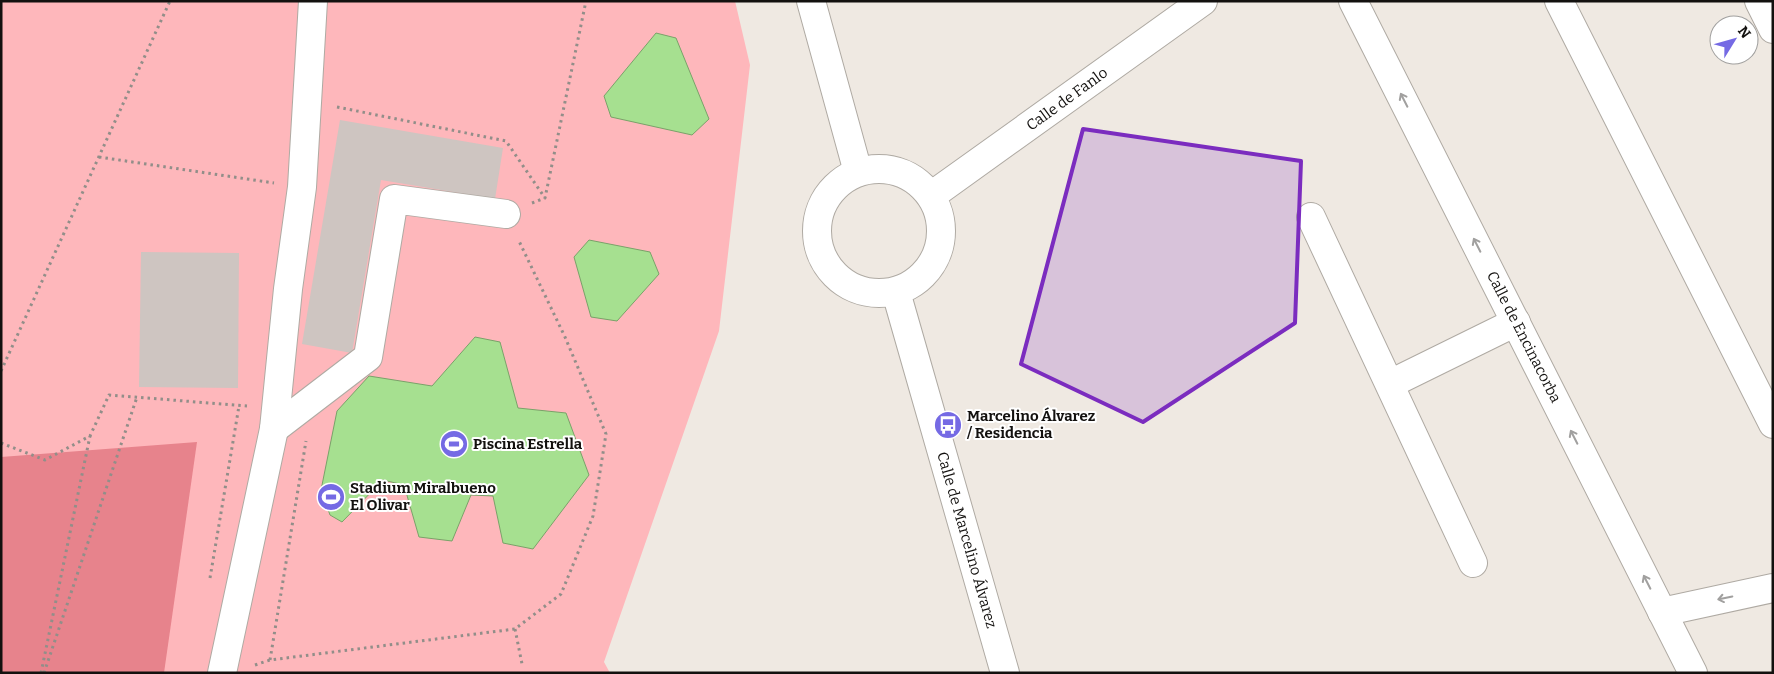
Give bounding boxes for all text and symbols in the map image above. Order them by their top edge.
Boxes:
north arrow [1709,15,1759,65]
text: N [1734,23,1754,42]
street label: Calle de Fanlo [1023,63,1111,135]
one-way arrow [1399,93,1408,108]
one-way arrow [1472,238,1481,253]
street label: Calle de Encinacorba [1483,268,1565,406]
place label: Marcelino Álvarez / Residencia [966,407,1096,442]
bus stop icon: Marcelino Álvarez / Residencia [933,410,963,440]
sports icon: Piscina Estrella [439,429,469,459]
one-way arrow [1569,430,1578,445]
place label: Piscina Estrella [473,435,583,453]
street label: Calle de Marcelino Álvarez [933,450,1001,630]
place label: Stadium Miralbueno El Olivar [350,479,496,514]
sports icon: Stadium Miralbueno El Olivar [316,482,346,512]
one-way arrow [1642,575,1652,590]
one-way arrow [1718,594,1734,603]

